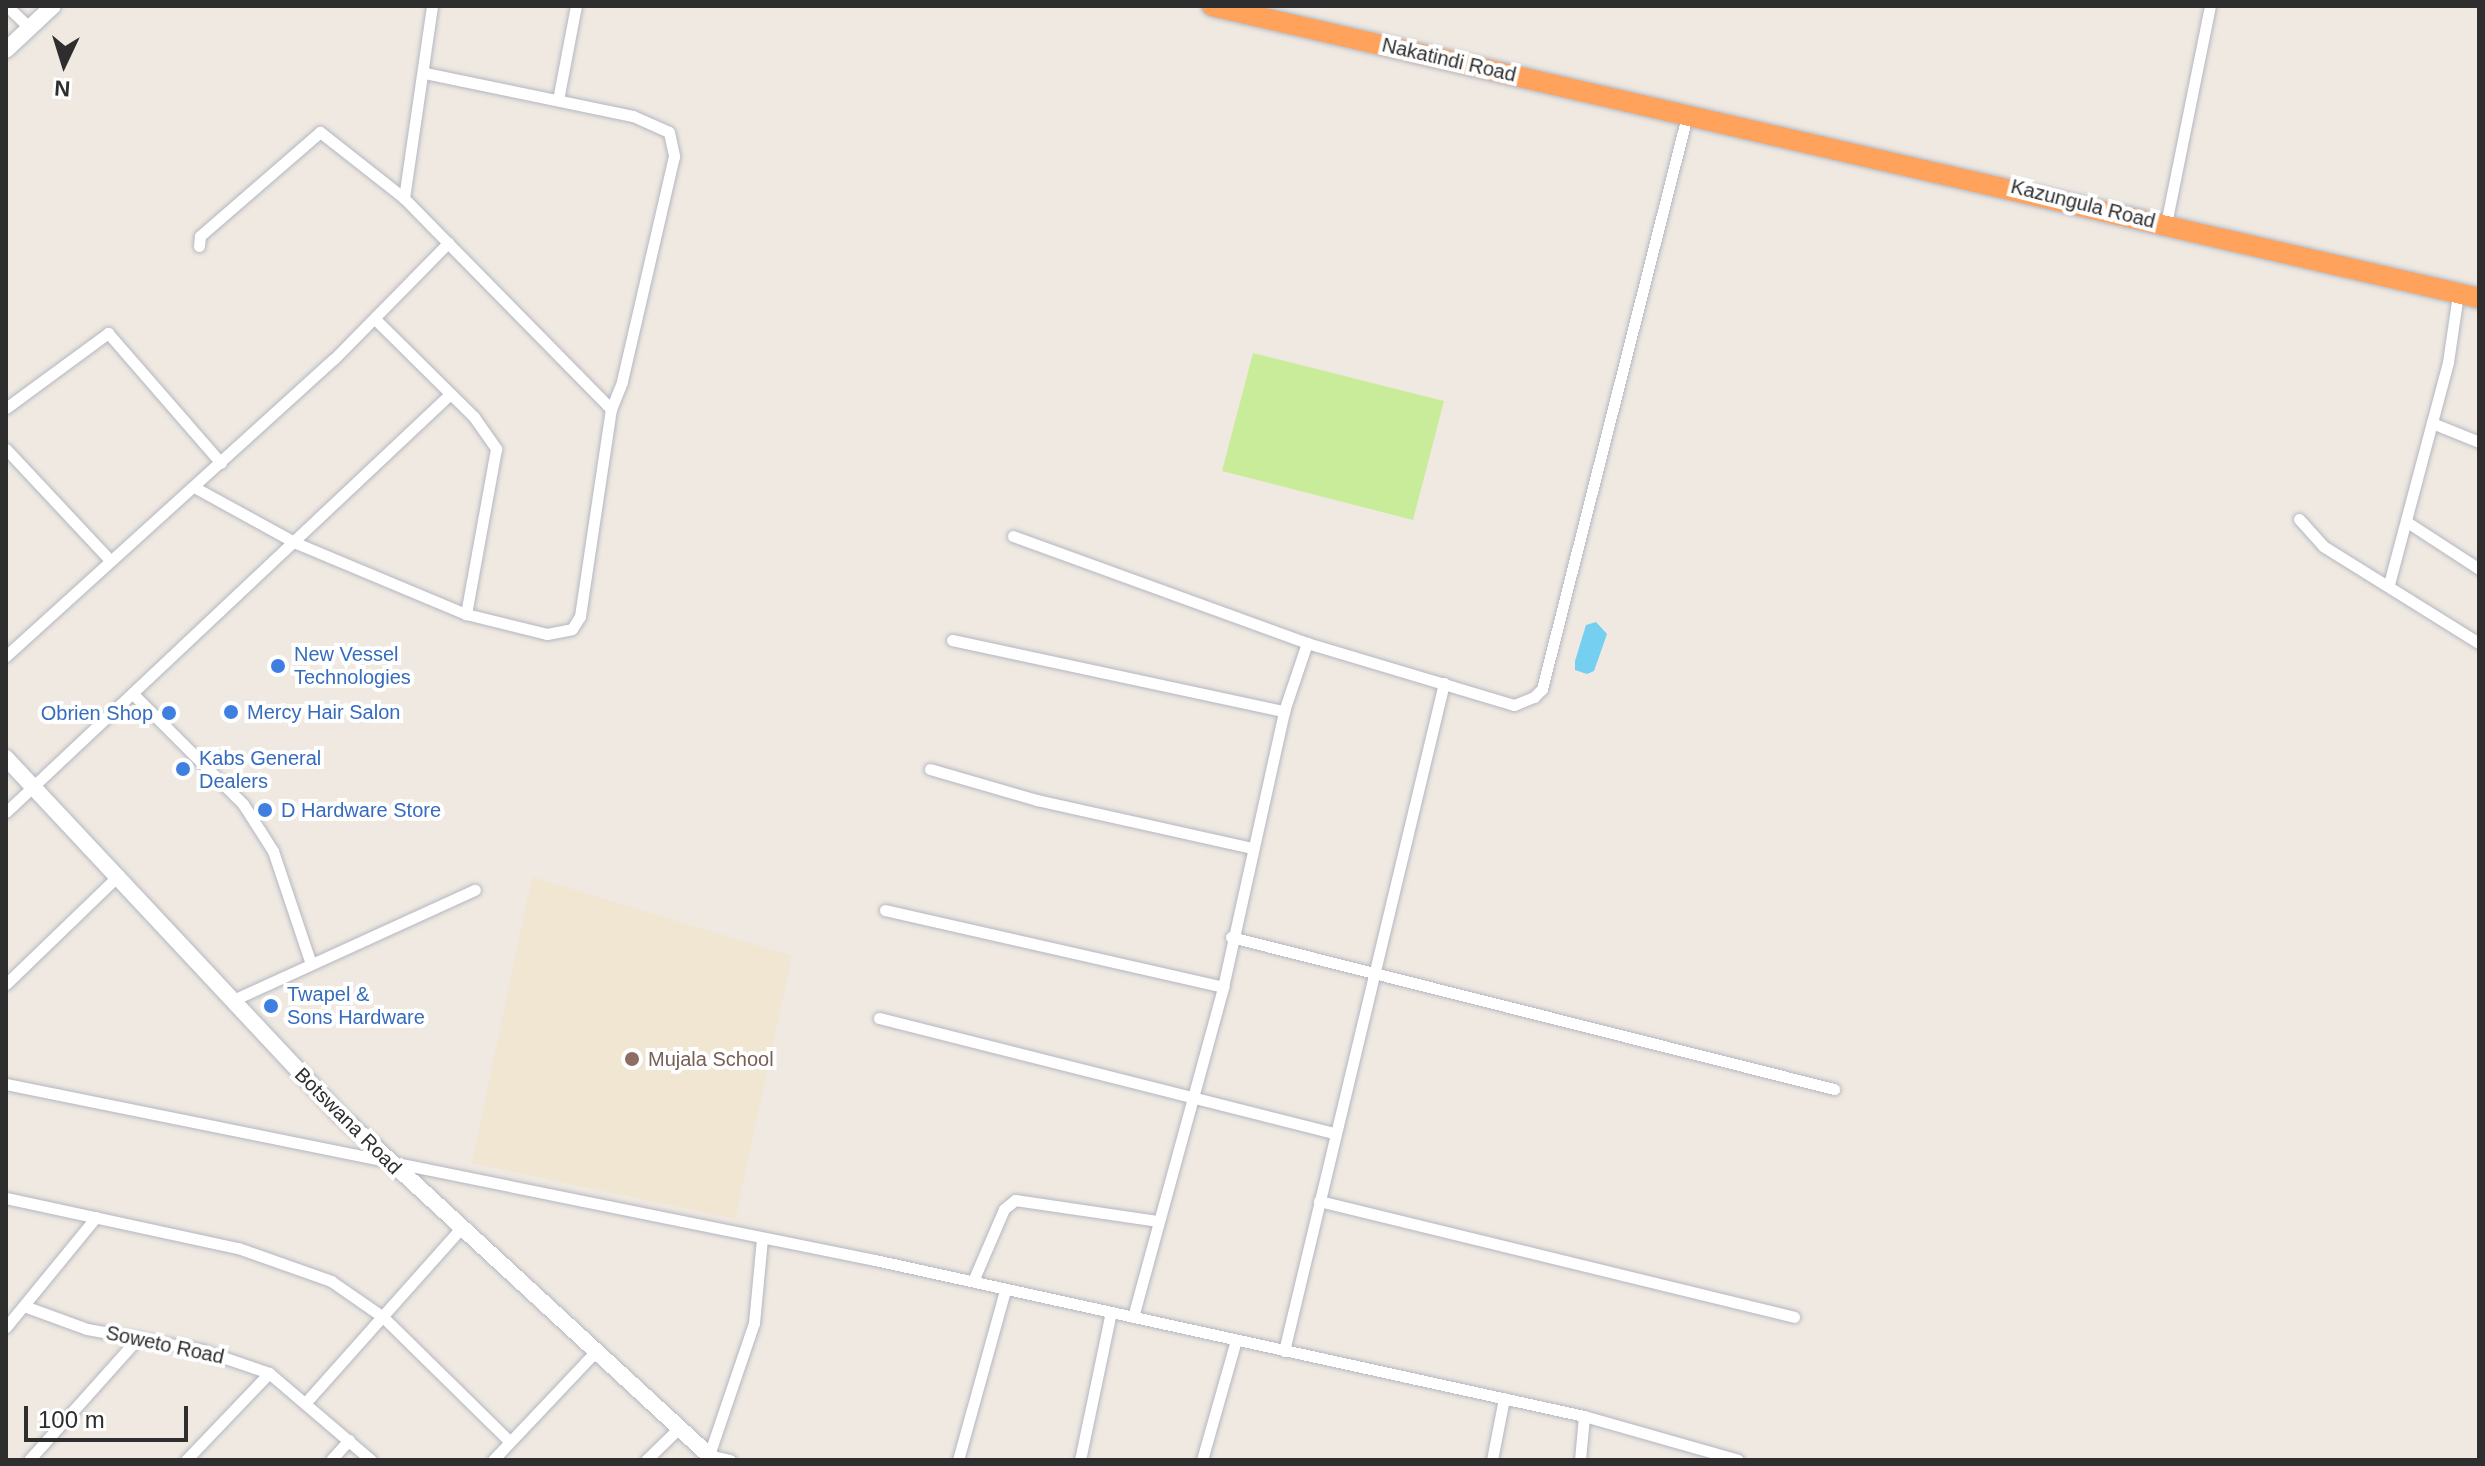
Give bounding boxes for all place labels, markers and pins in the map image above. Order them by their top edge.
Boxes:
place label: New Vessel Technologies [294,642,411,689]
marker: New Vessel Technologies [269,657,287,675]
place label: Mercy Hair Salon [247,700,400,724]
place label: Obrien Shop [41,701,153,725]
marker: Mercy Hair Salon [222,703,240,721]
marker: Obrien Shop [160,704,178,722]
place label: Kabs General Dealers [199,746,321,793]
marker: Kabs General Dealers [174,760,192,778]
place label: D Hardware Store [281,798,441,822]
marker: D Hardware Store [256,801,274,819]
place label: Twapel & Sons Hardware [287,982,425,1029]
marker: Twapel & Sons Hardware [262,997,280,1015]
place label: Mujala School [648,1047,774,1071]
marker: Mujala School [623,1050,641,1068]

